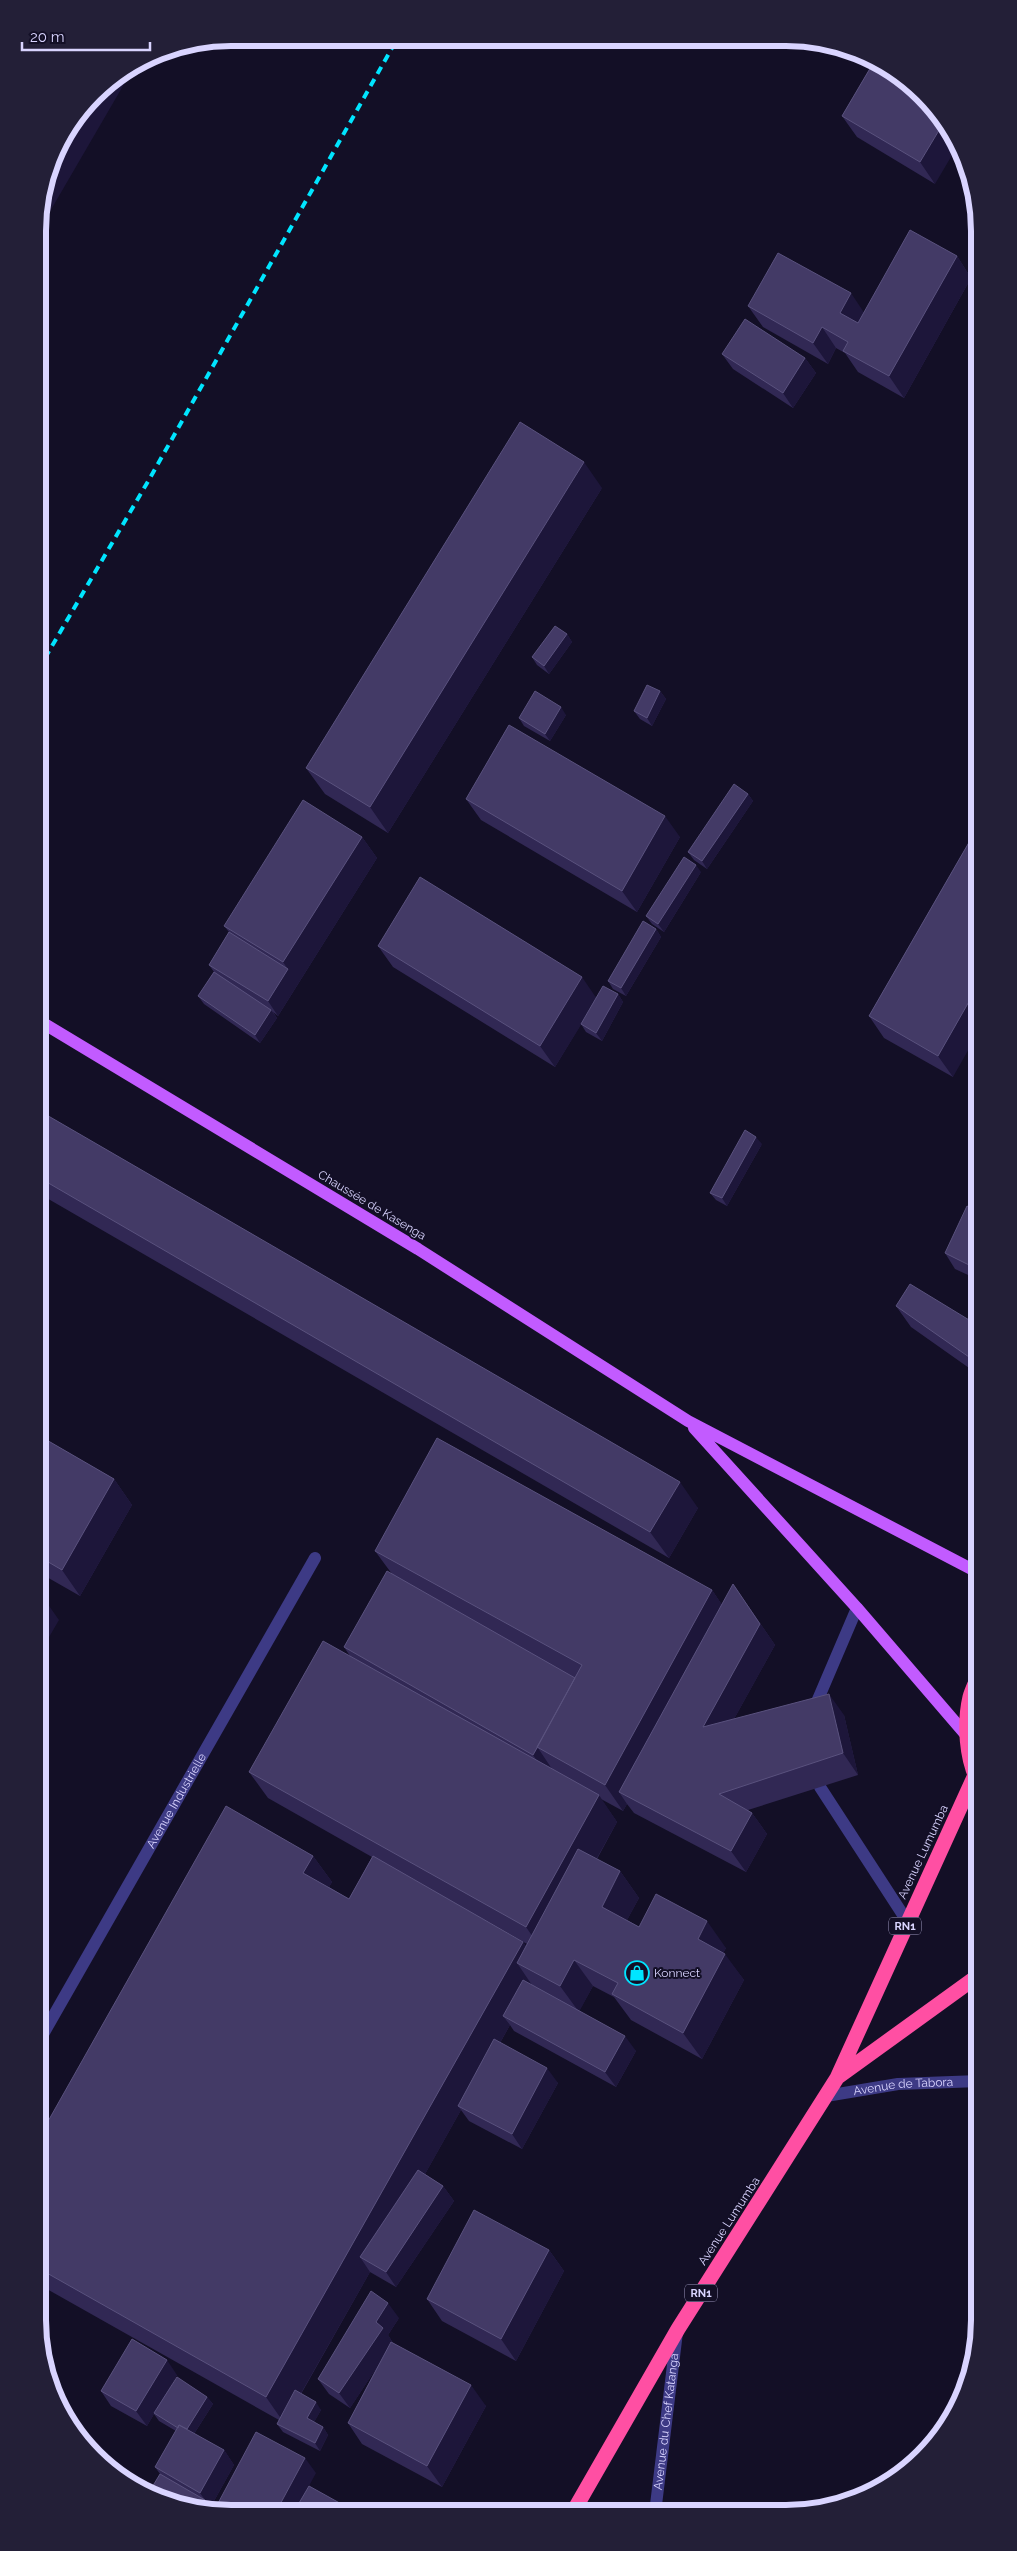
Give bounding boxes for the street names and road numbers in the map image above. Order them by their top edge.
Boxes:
street label: Chaussée de Kasenga [316,1167,428,1243]
street label: Avenue Industrielle [144,1751,209,1851]
street label: Avenue Lumumba [895,1803,951,1901]
road number: RN1 [889,1918,921,1934]
street label: Avenue de Tabora [852,2075,953,2098]
street label: Avenue Lumumba [695,2174,763,2268]
road number: RN1 [685,2284,717,2302]
street label: Avenue du Chef Katanga [651,2353,681,2491]

